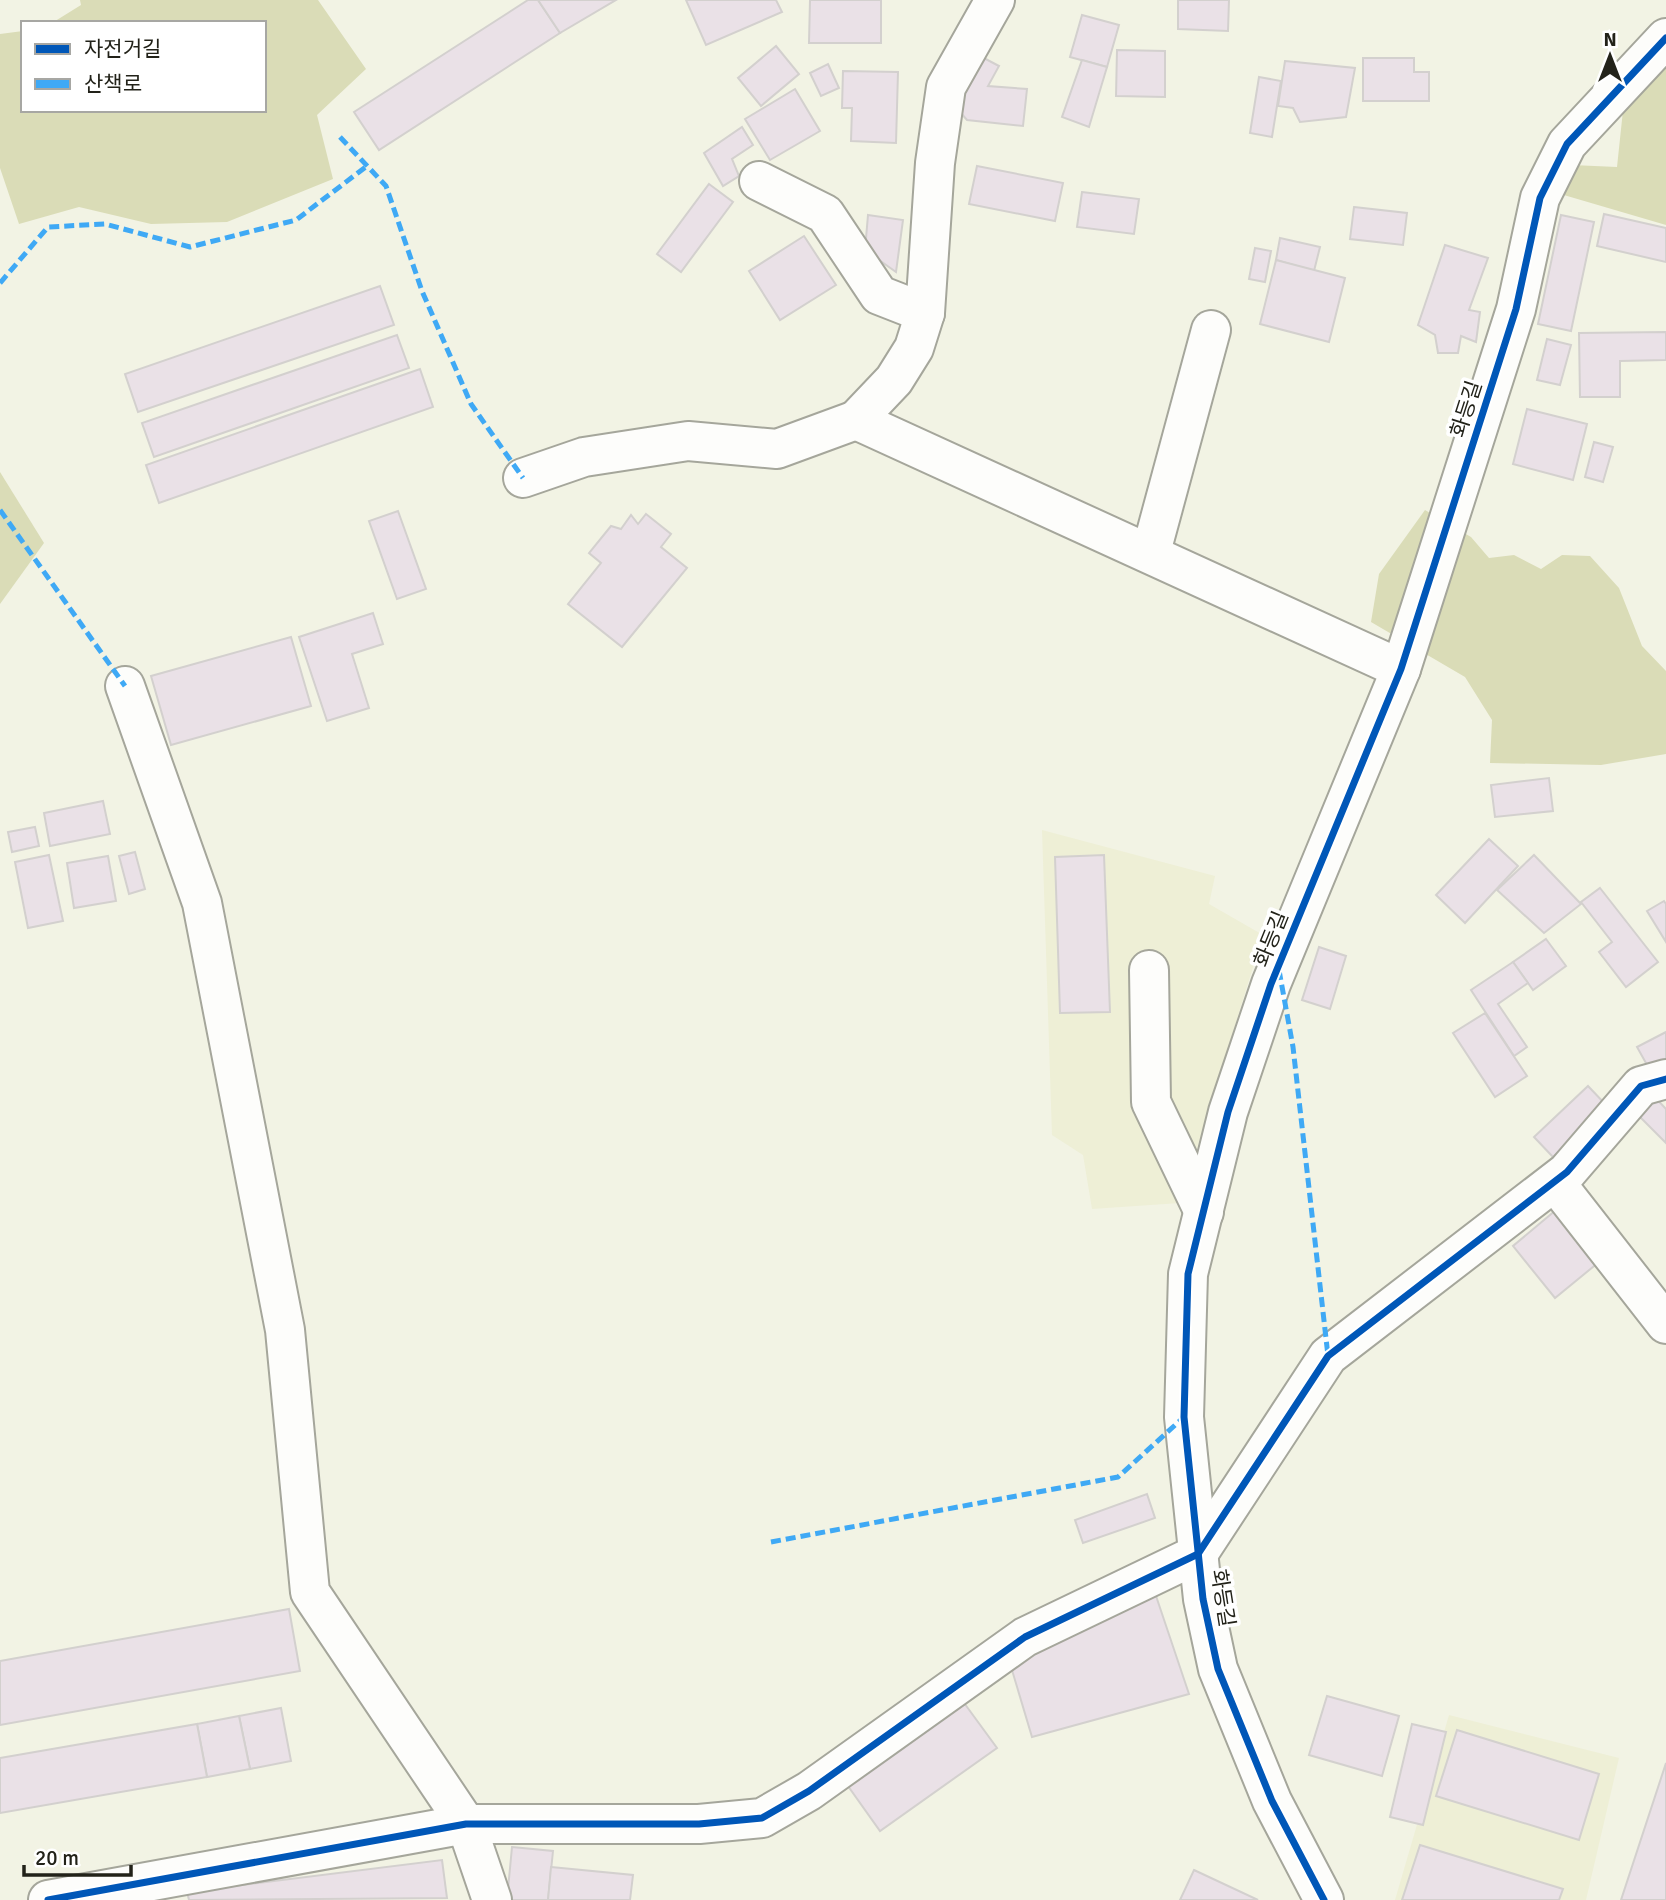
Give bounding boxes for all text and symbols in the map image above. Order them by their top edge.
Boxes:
legend [21,21,266,112]
north arrow [1575,21,1645,91]
text: N [1603,28,1617,52]
text: 자전거길 [84,36,161,62]
text: 산책로 [84,71,142,97]
street label: 화등길 [1445,377,1487,441]
street label: 화등길 [1248,907,1294,971]
street label: 화등길 [1206,1567,1240,1629]
scale bar [24,1834,131,1878]
text: 20 m [35,1845,79,1871]

